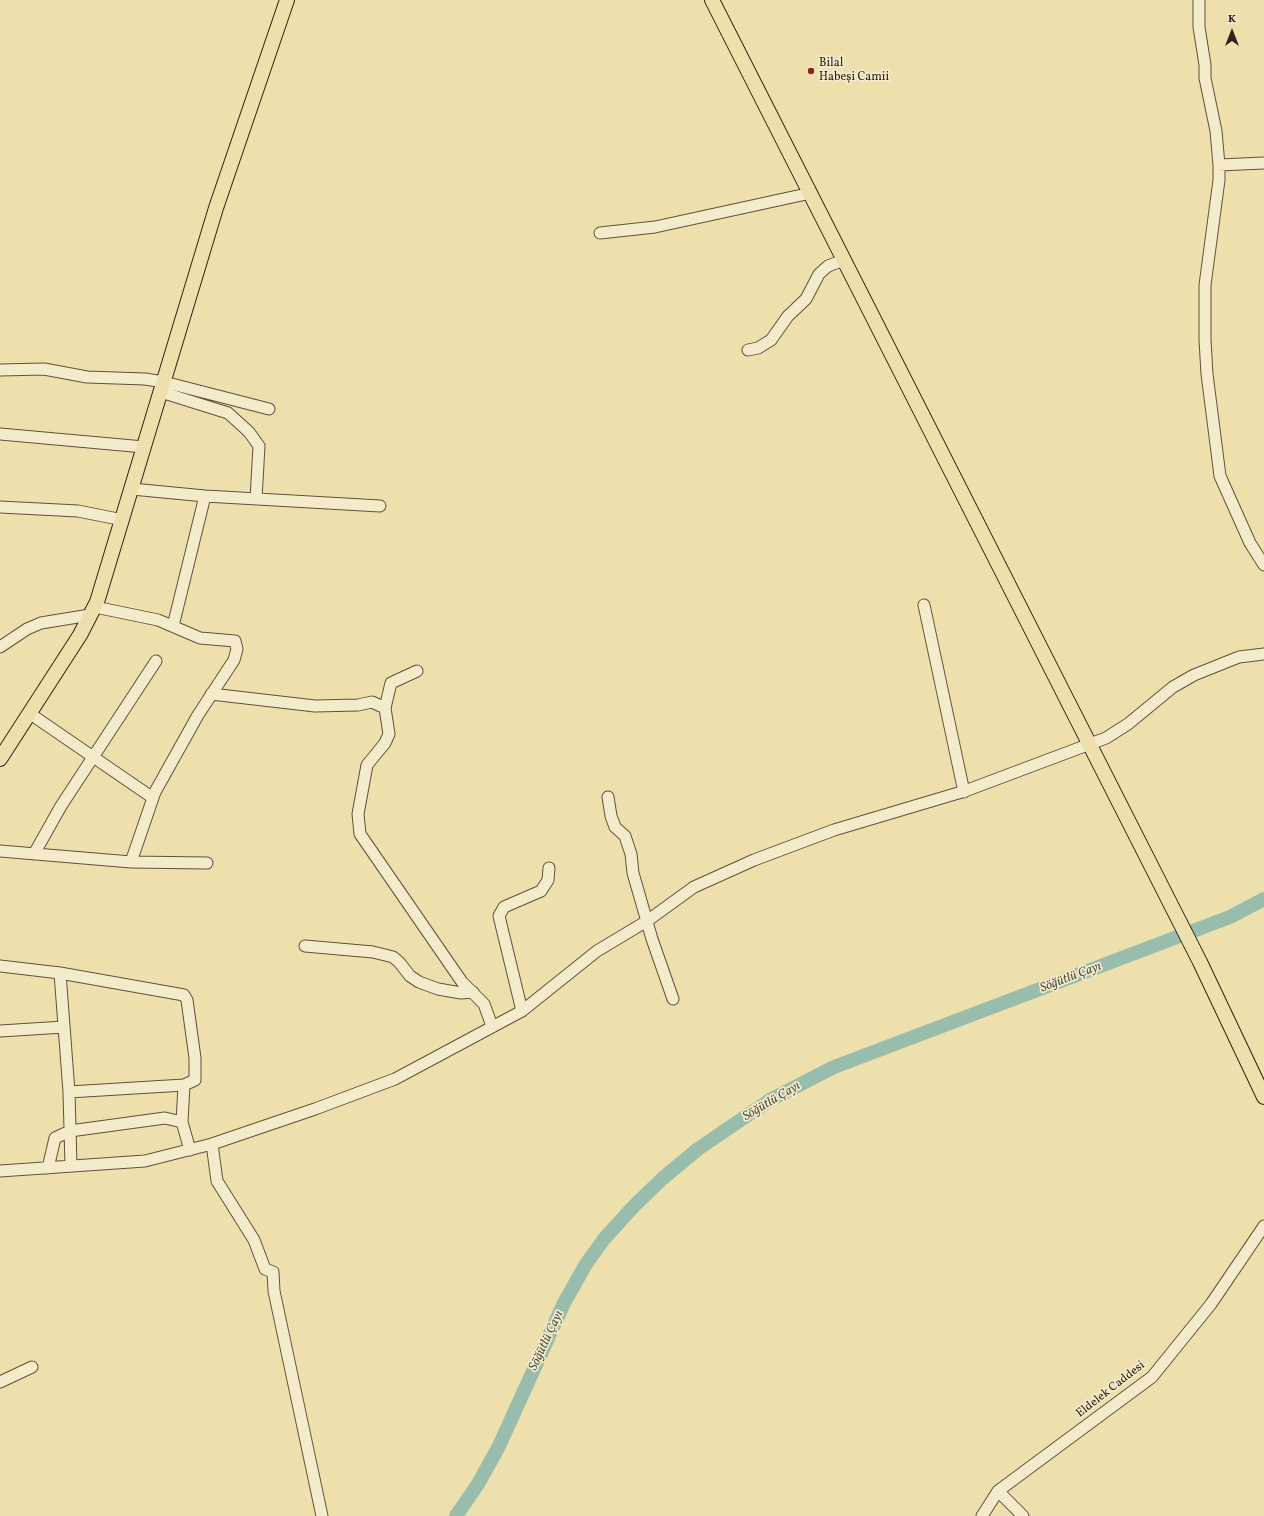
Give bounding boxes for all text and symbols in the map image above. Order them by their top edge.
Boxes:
north arrow [1212,12,1252,52]
text: K [1228,12,1236,27]
place label: Bilal Habeşi Camii [819,57,889,85]
marker: Bilal Habeşi Camii [806,66,816,76]
water label: Söğütlü Çayı [1038,959,1104,997]
water label: Söğütlü Çayı [740,1079,804,1125]
water label: Söğütlü Çayı [526,1309,568,1373]
street label: Eldelek Caddesi [1074,1359,1148,1421]

